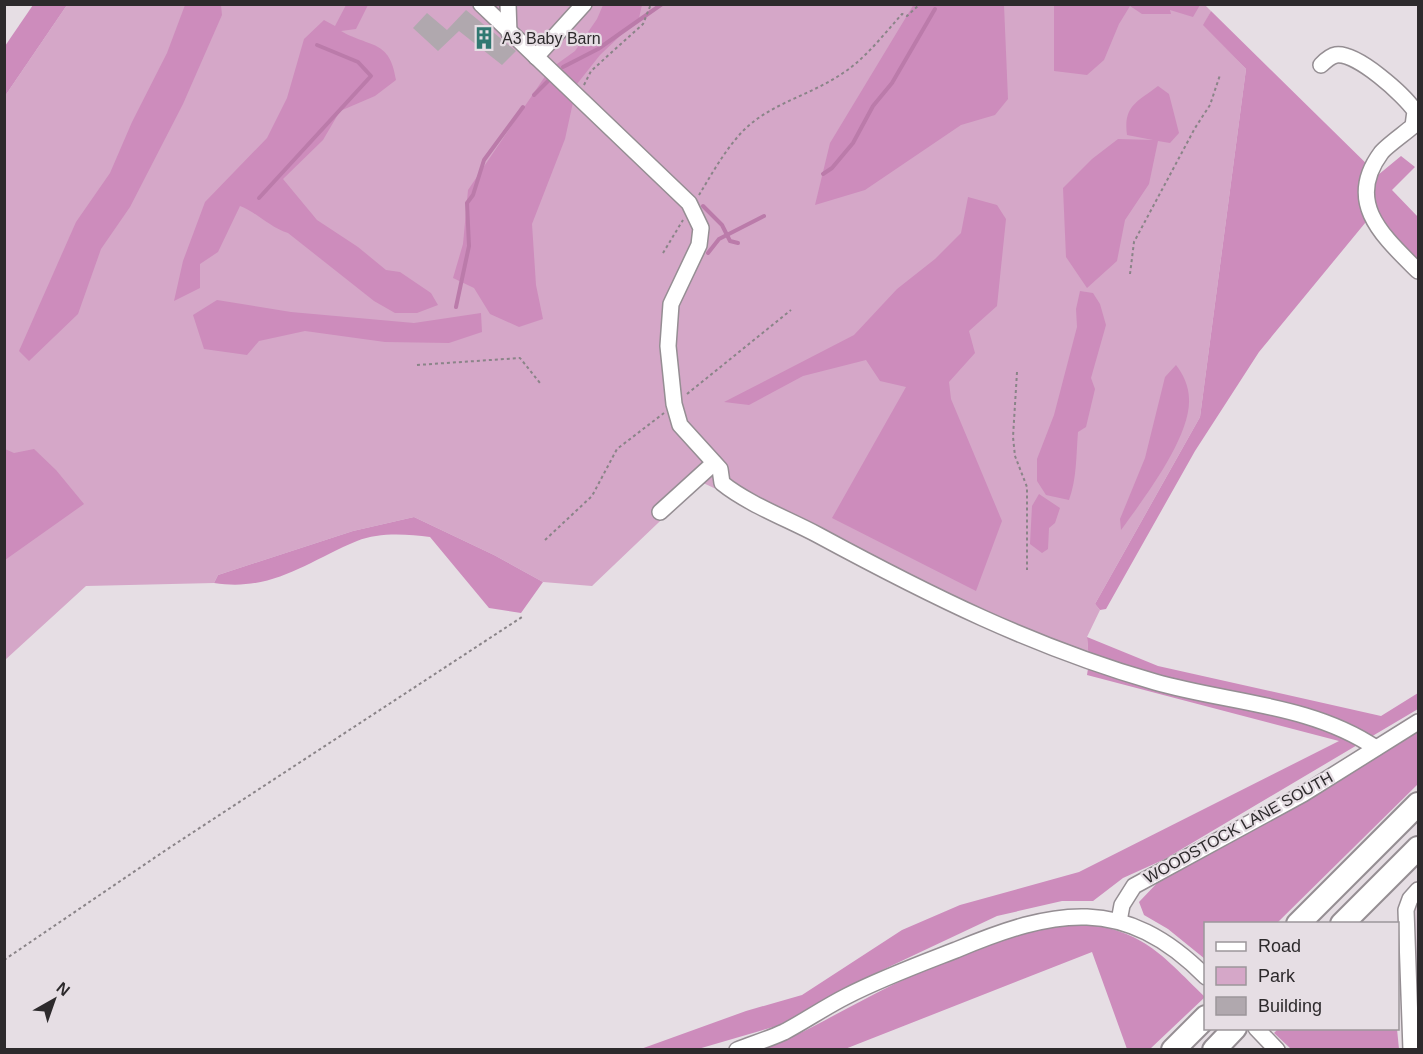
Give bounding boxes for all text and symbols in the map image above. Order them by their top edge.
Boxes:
building icon: A3 Baby Barn [471,25,497,51]
place label: A3 Baby Barn [502,30,601,47]
street label: WOODSTOCK LANE SOUTH [1141,768,1336,887]
legend [1204,922,1399,1030]
text: Road [1258,936,1301,956]
text: Park [1258,966,1296,986]
north arrow [24,970,84,1030]
text: N [53,979,73,999]
text: Building [1258,996,1322,1016]

